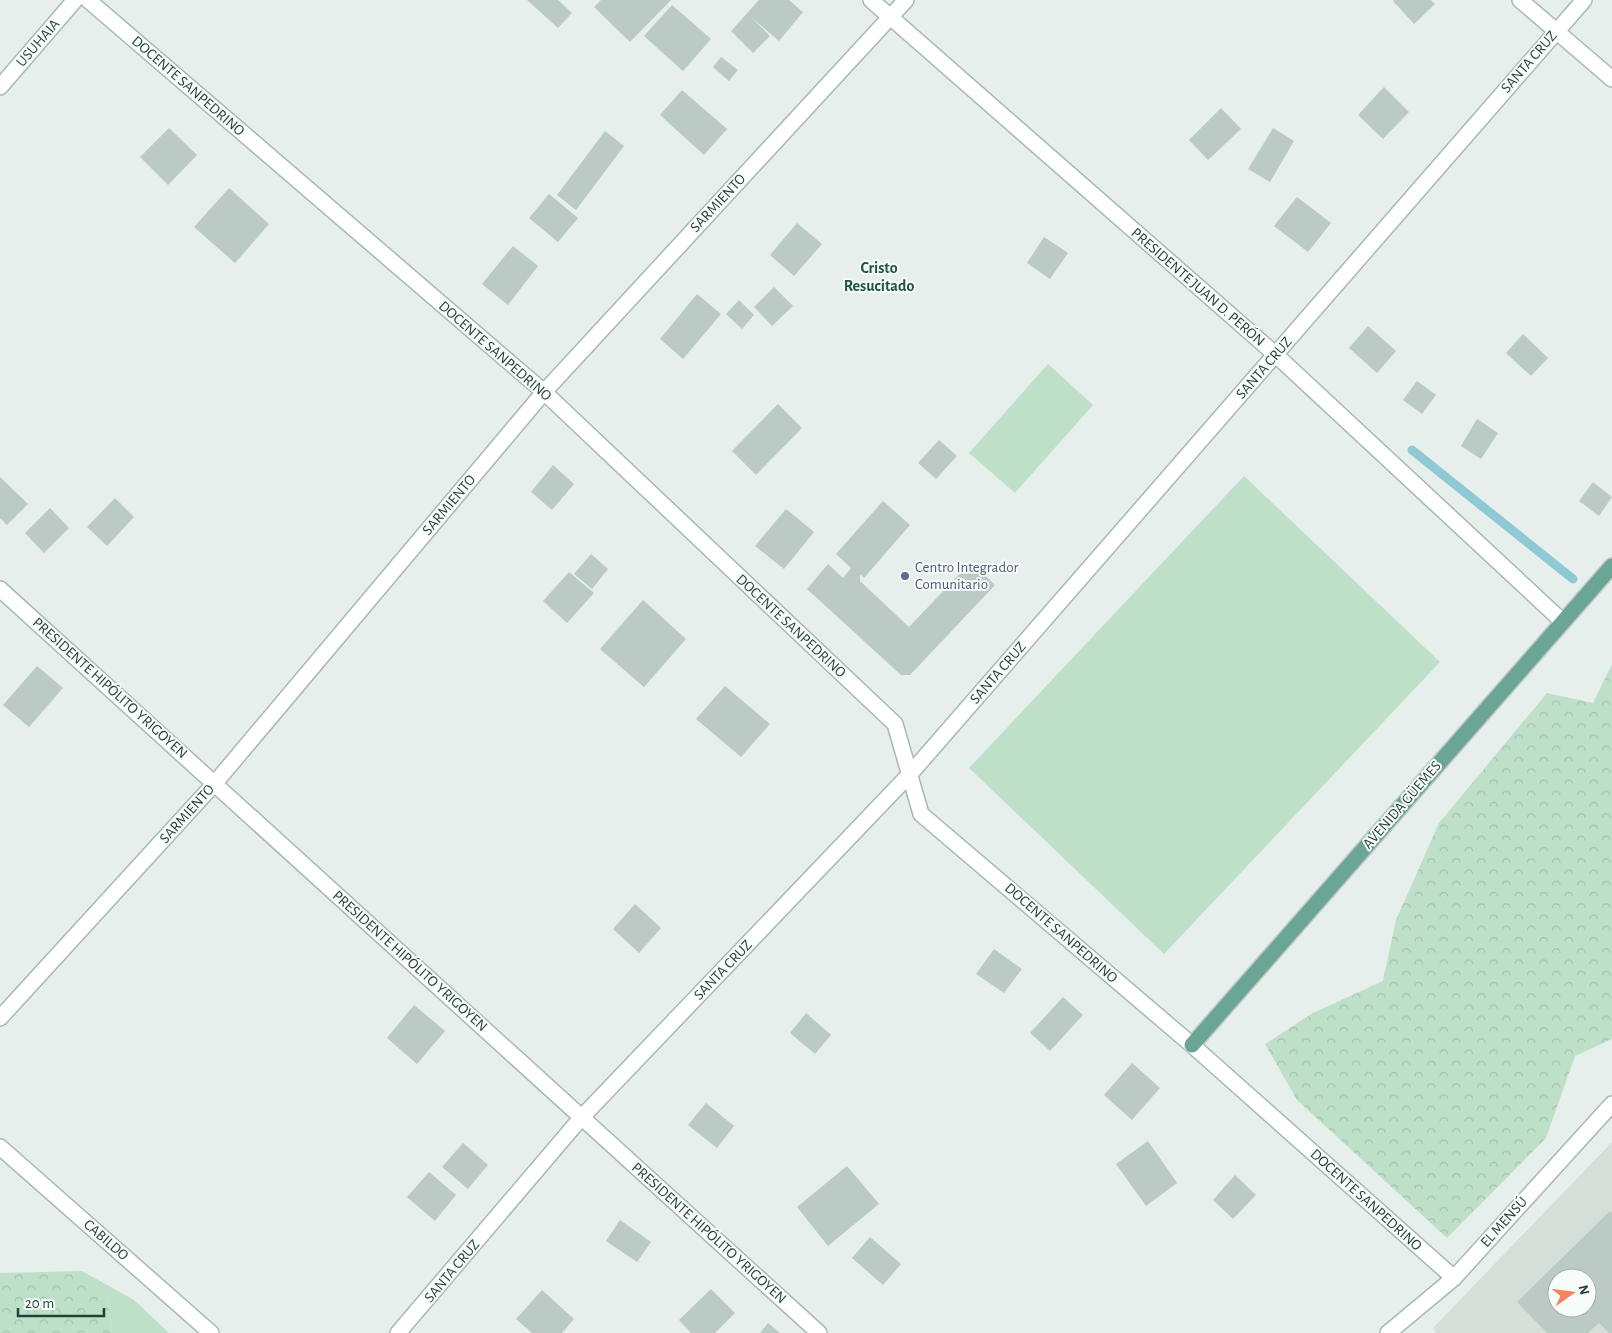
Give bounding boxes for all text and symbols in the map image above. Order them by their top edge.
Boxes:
street label: USUHAIA [13,16,63,70]
street label: SANTA CRUZ [1498,28,1560,96]
street label: DOCENTE SANPEDRINO [129,33,247,139]
street label: SARMIENTO [687,171,749,235]
street label: PRESIDENTE JUAN D. PERÓN [1128,224,1269,349]
district label: Cristo Resucitado [844,260,914,294]
street label: DOCENTE SANPEDRINO [436,298,554,404]
street label: SANTA CRUZ [1233,334,1295,402]
street label: SARMIENTO [420,472,478,538]
place label: Centro Integrador Comunitario [915,560,1018,592]
marker: Centro Integrador Comunitario [899,570,911,582]
street label: DOCENTE SANPEDRINO [733,571,849,681]
street label: PRESIDENTE HIPÓLITO YRIGOYEN [30,613,192,761]
street label: SANTA CRUZ [967,639,1029,707]
street label: AVENIDA GÜEMES [1359,757,1444,852]
street label: SARMIENTO [157,782,217,846]
street label: DOCENTE SANPEDRINO [1002,880,1120,986]
street label: PRESIDENTE HIPÓLITO YRIGOYEN [330,886,492,1034]
street label: SANTA CRUZ [691,937,755,1003]
street label: DOCENTE SANPEDRINO [1308,1146,1424,1254]
street label: PRESIDENTE HIPÓLITO YRIGOYEN [629,1158,791,1306]
street label: EL MENSÚ [1476,1193,1530,1250]
street label: CABILDO [81,1217,131,1263]
street label: SANTA CRUZ [422,1237,482,1305]
north arrow [1547,1268,1597,1318]
text: N [1576,1284,1592,1297]
scale bar [18,1286,104,1318]
text: 20 m [25,1296,54,1311]

